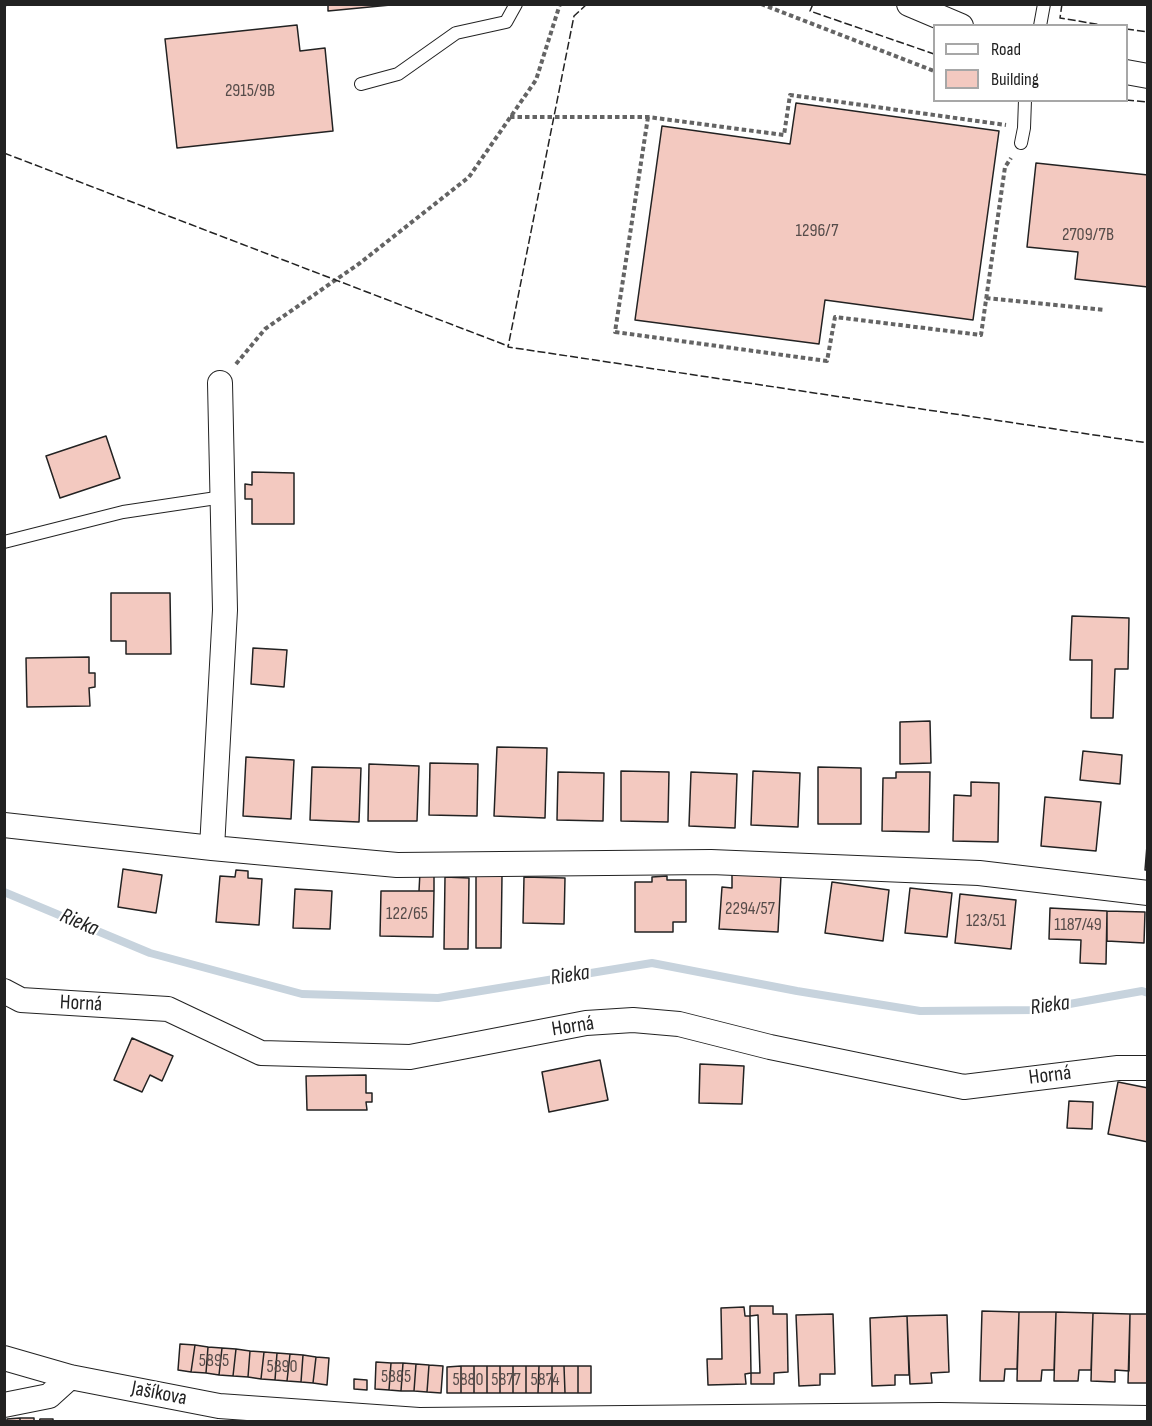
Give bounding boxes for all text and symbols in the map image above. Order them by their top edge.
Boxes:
legend [933,24,1128,102]
text: Road [991,39,1021,60]
text: Building [991,69,1039,90]
house number: 2915/9B [225,80,275,102]
house number: 1296/7 [796,220,838,242]
house number: 2709/7B [1062,224,1114,246]
house number: 2294/57 [725,898,775,920]
water label: Rieka [56,903,102,943]
house number: 122/65 [386,903,428,925]
house number: 123/51 [966,910,1006,932]
house number: 1187/49 [1054,914,1102,936]
water label: Rieka [549,960,591,992]
street label: Horná [59,990,103,1018]
water label: Rieka [1029,990,1071,1022]
street label: Horná [550,1011,596,1043]
street label: Horná [1027,1061,1073,1091]
house number: 5895 [199,1350,229,1372]
house number: 5890 [266,1356,298,1378]
house number: 5885 [381,1366,411,1388]
house number: 5880 [452,1369,484,1391]
house number: 5877 [491,1369,521,1391]
house number: 5874 [531,1369,559,1391]
street label: Jašíkova [129,1376,189,1412]

